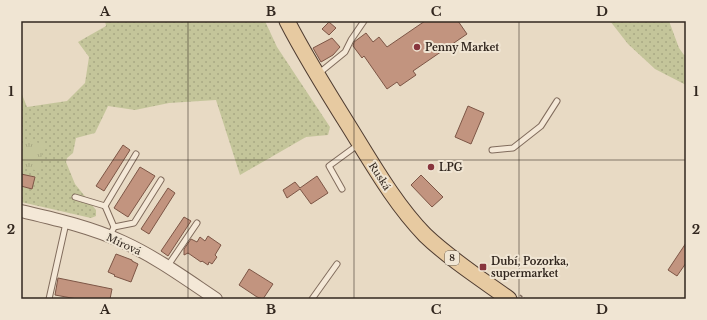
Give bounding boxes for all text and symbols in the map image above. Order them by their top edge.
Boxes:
text: A [99,3,111,20]
text: B [266,3,276,20]
text: C [431,3,442,20]
text: D [596,3,608,20]
place label: Penny Market [425,41,499,54]
marker: Penny Market [412,42,422,52]
text: 1 [8,83,14,100]
text: 1 [693,83,699,100]
street label: Ruská [366,160,394,193]
place label: LPG [439,161,463,174]
marker: LPG [426,162,436,172]
text: 2 [7,221,15,238]
text: 2 [692,221,700,238]
street label: Mírová [104,231,144,258]
road number: 8 [445,251,459,265]
place label: Dubí, Pozorka, supermarket [491,255,569,280]
marker: Dubí, Pozorka, supermarket [478,262,488,272]
text: A [99,301,111,318]
text: B [266,301,276,318]
text: C [431,301,442,318]
text: D [596,301,608,318]

